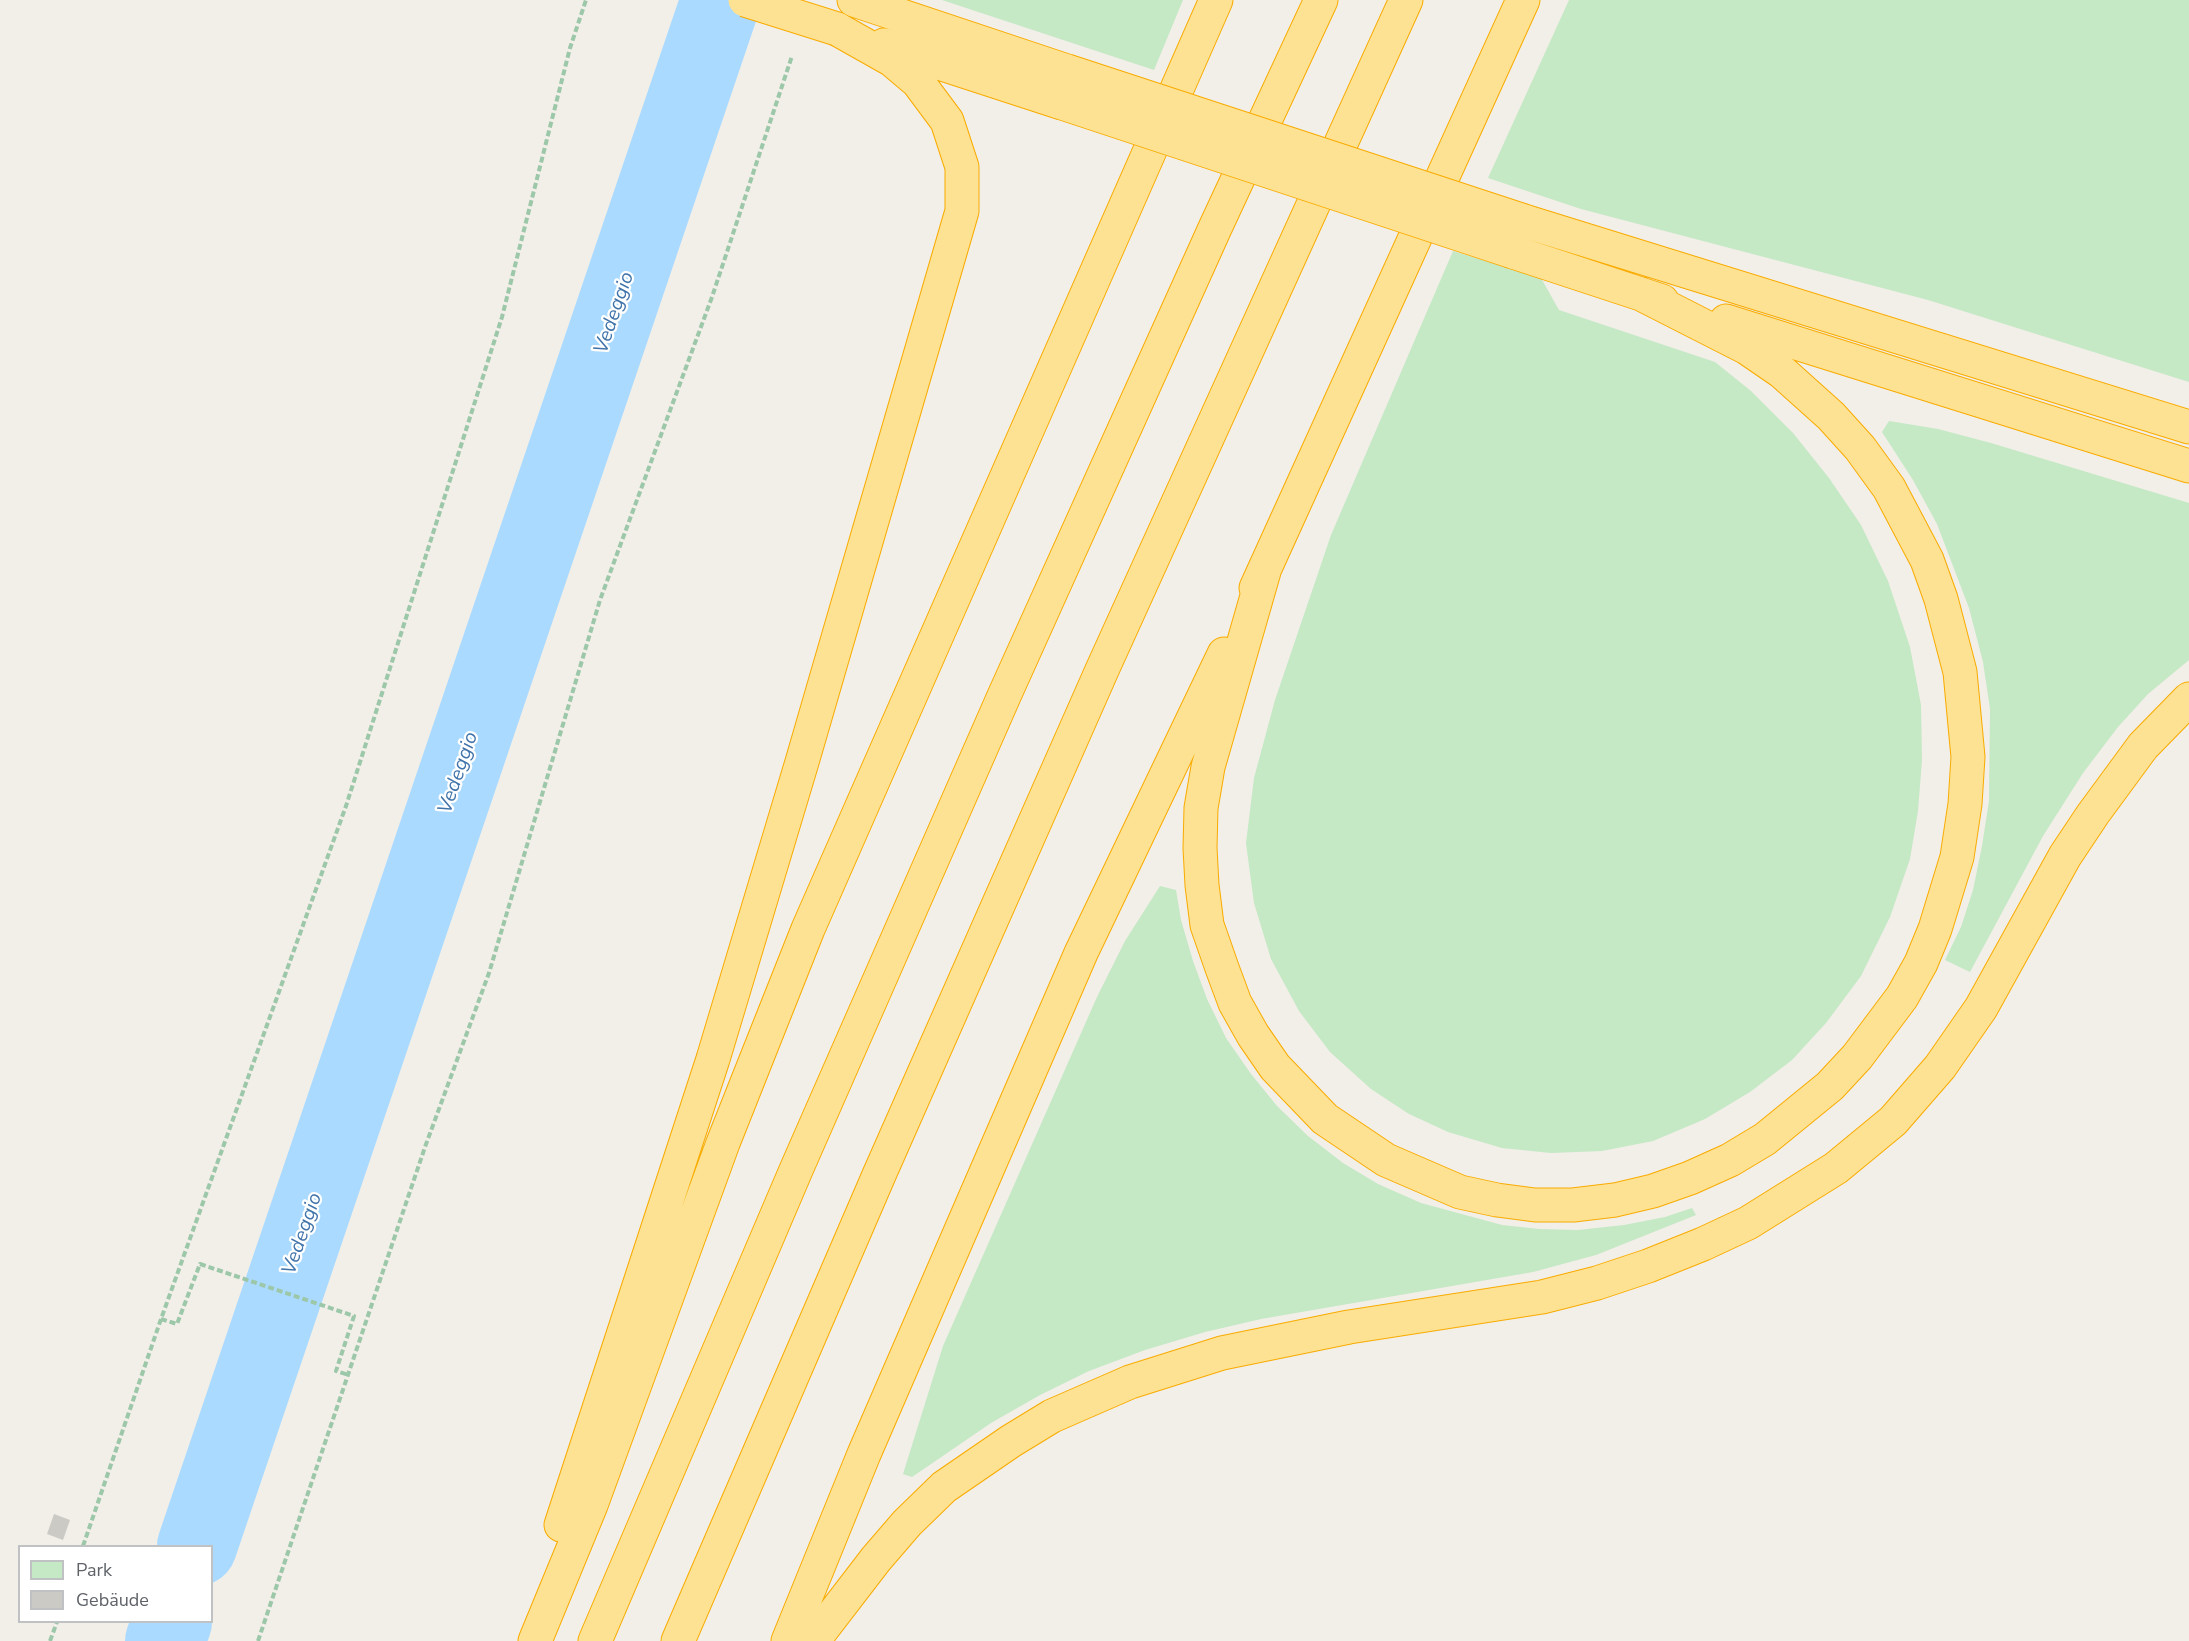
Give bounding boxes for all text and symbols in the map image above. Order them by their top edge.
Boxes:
water label: Vedeggio [590,269,640,357]
water label: Vedeggio [434,729,484,817]
water label: Vedeggio [278,1190,328,1278]
legend [18,1545,213,1623]
text: Park [76,1558,112,1582]
text: Gebäude [76,1588,149,1612]

